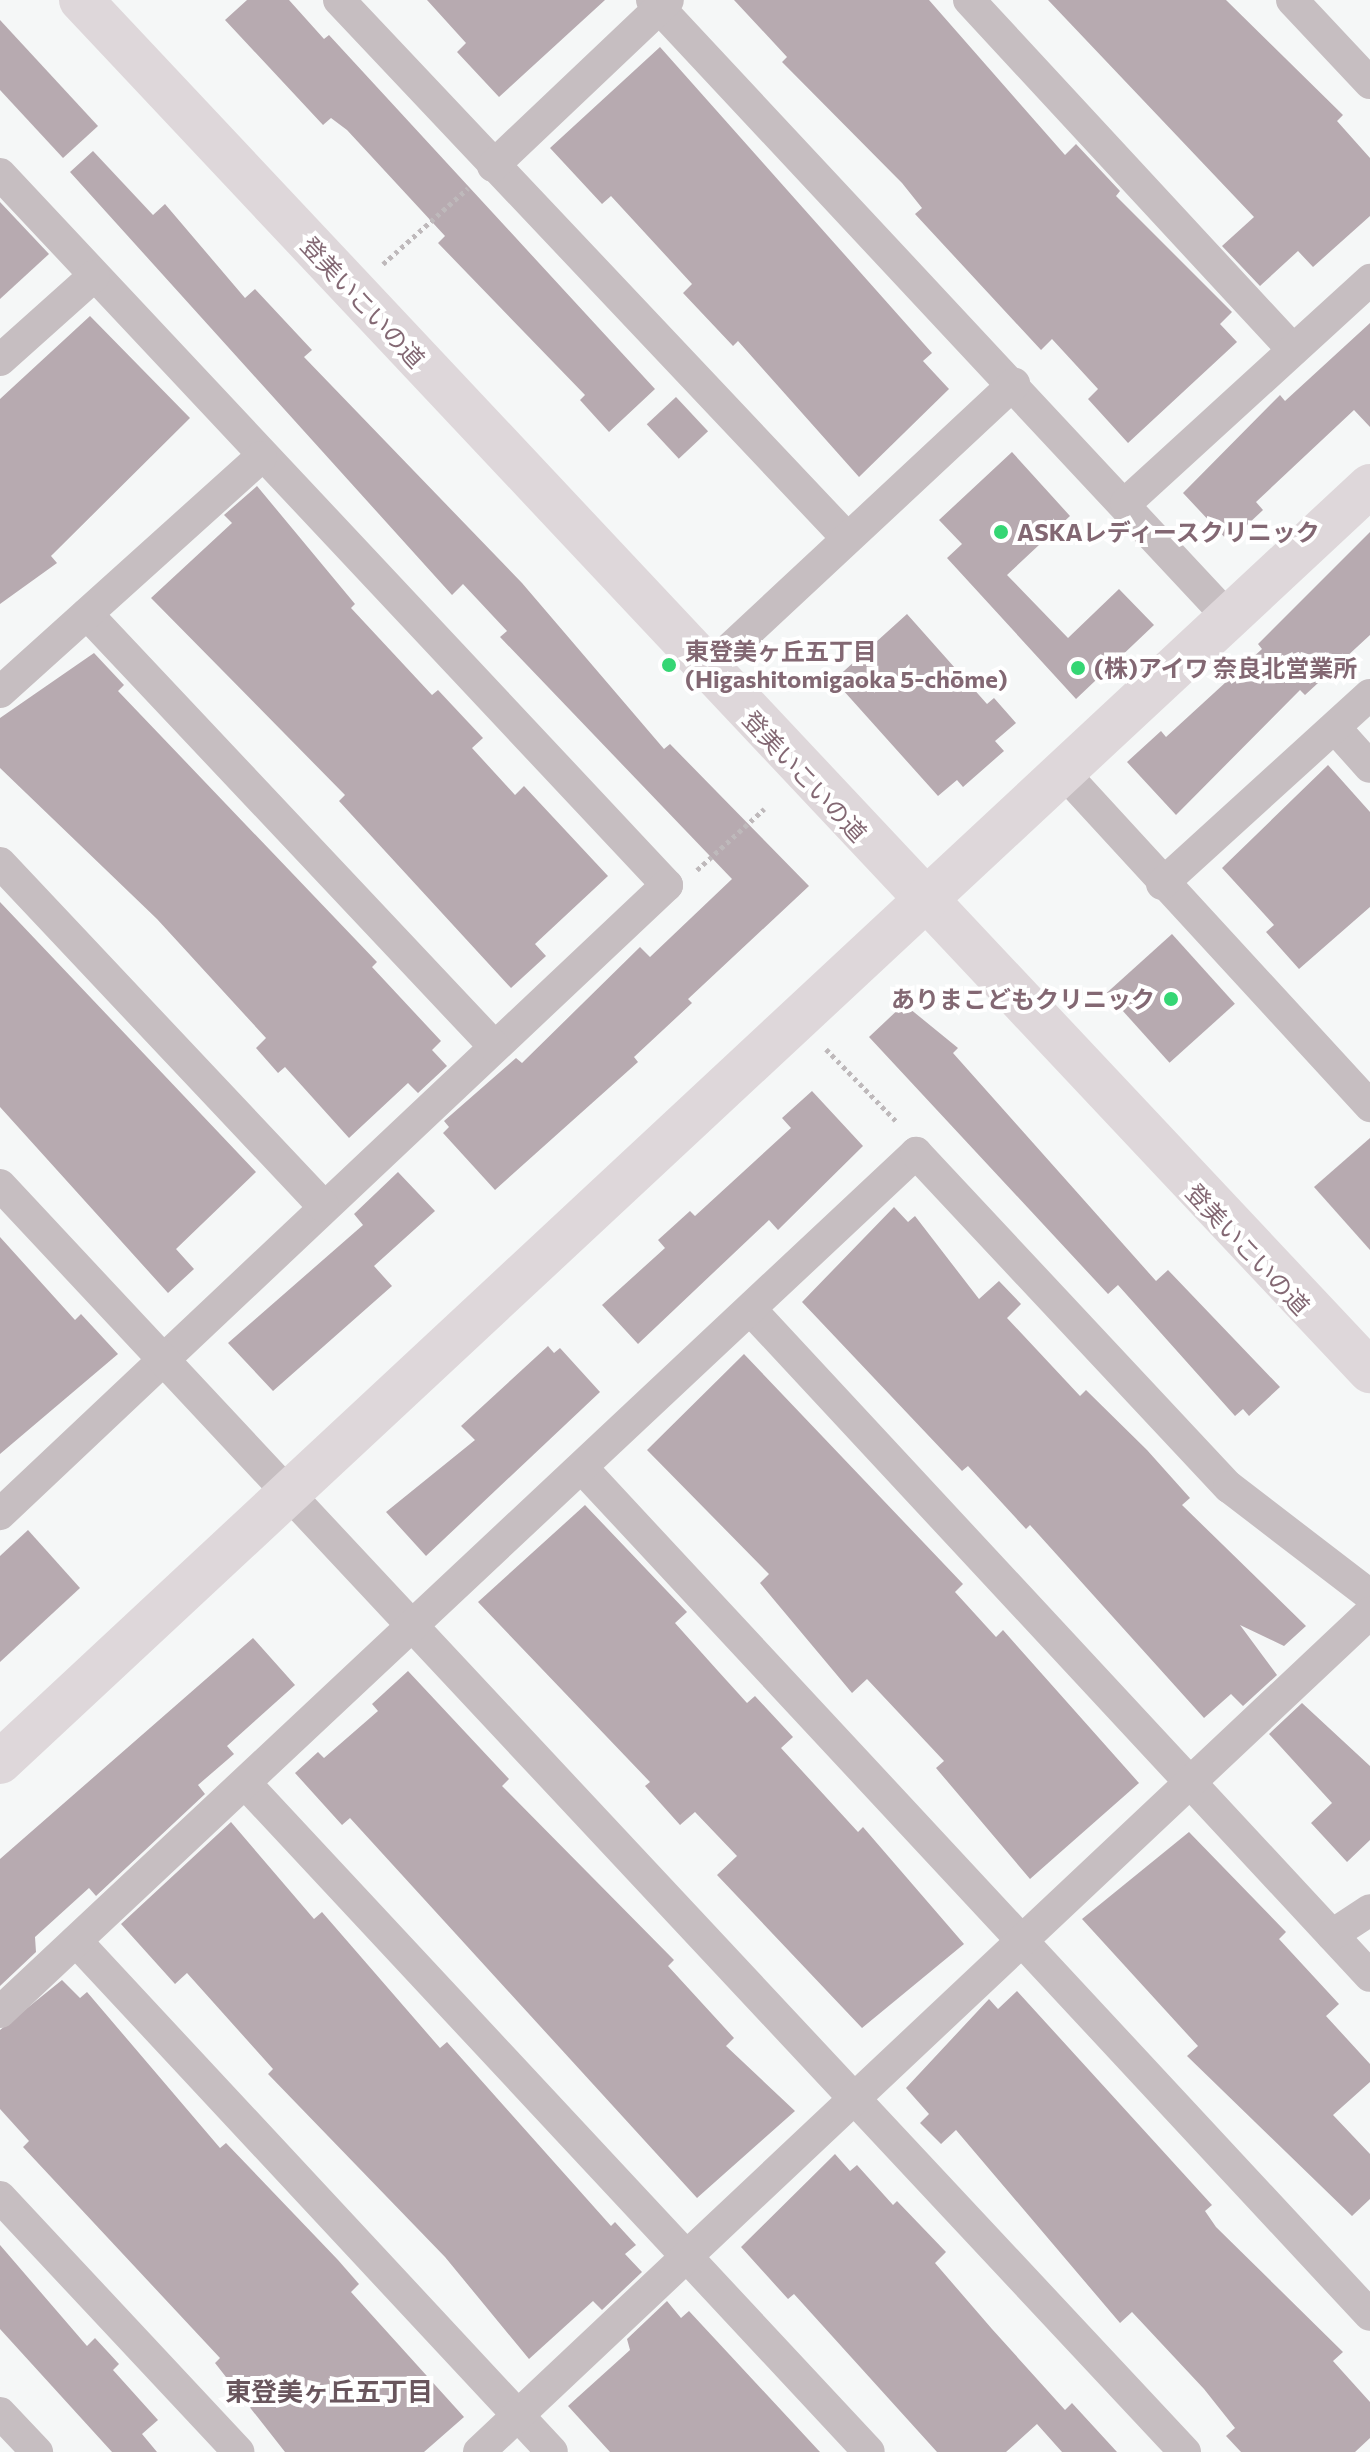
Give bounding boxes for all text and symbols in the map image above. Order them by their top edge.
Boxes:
street label: 登美いこいの道 [295,231,431,373]
place label: ASKAレディースクリニック [1017,518,1323,546]
marker: ASKAレディースクリニック [992,523,1010,541]
place label: 東登美ヶ丘五丁目 (Higashitomigaoka 5-chōme) [685,637,1007,693]
place label: (株)アイワ 奈良北営業所 [1094,654,1358,682]
marker: 東登美ヶ丘五丁目 (Higashitomigaoka 5-chōme) [660,656,678,674]
marker: (株)アイワ 奈良北営業所 [1069,659,1087,677]
street label: 登美いこいの道 [737,705,873,847]
place label: ありまこどもクリニック [891,985,1155,1013]
marker: ありまこどもクリニック [1162,990,1180,1008]
street label: 登美いこいの道 [1180,1178,1316,1320]
district label: 東登美ヶ丘五丁目 [225,2375,433,2407]

